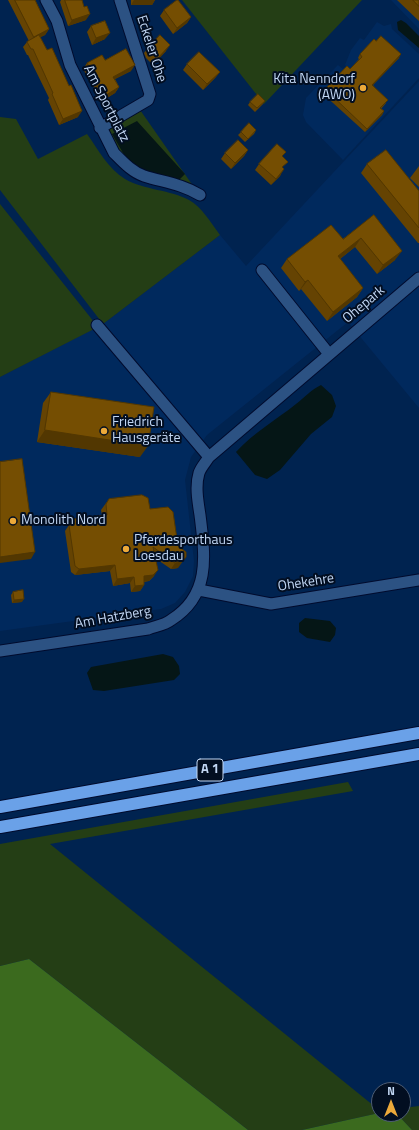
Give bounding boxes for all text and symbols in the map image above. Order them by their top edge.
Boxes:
street label: Eckeler Ohe [132,13,170,85]
street label: Am Sportplatz [79,63,133,145]
place label: Kita Nenndorf (AWO) [273,72,355,104]
marker: Kita Nenndorf (AWO) [358,83,368,93]
street label: Ohepark [340,283,388,327]
place label: Friedrich Hausgeräte [112,415,180,448]
marker: Friedrich Hausgeräte [99,426,109,436]
place label: Monolith Nord [21,513,106,529]
marker: Monolith Nord [8,516,18,526]
place label: Pferdesporthaus Loesdau [134,533,233,566]
marker: Pferdesporthaus Loesdau [121,544,131,554]
street label: Ohekehre [277,570,335,596]
street label: Am Hatzberg [74,603,152,633]
road number: A 1 [197,759,223,781]
north arrow [371,1082,411,1122]
text: N [387,1083,395,1099]

